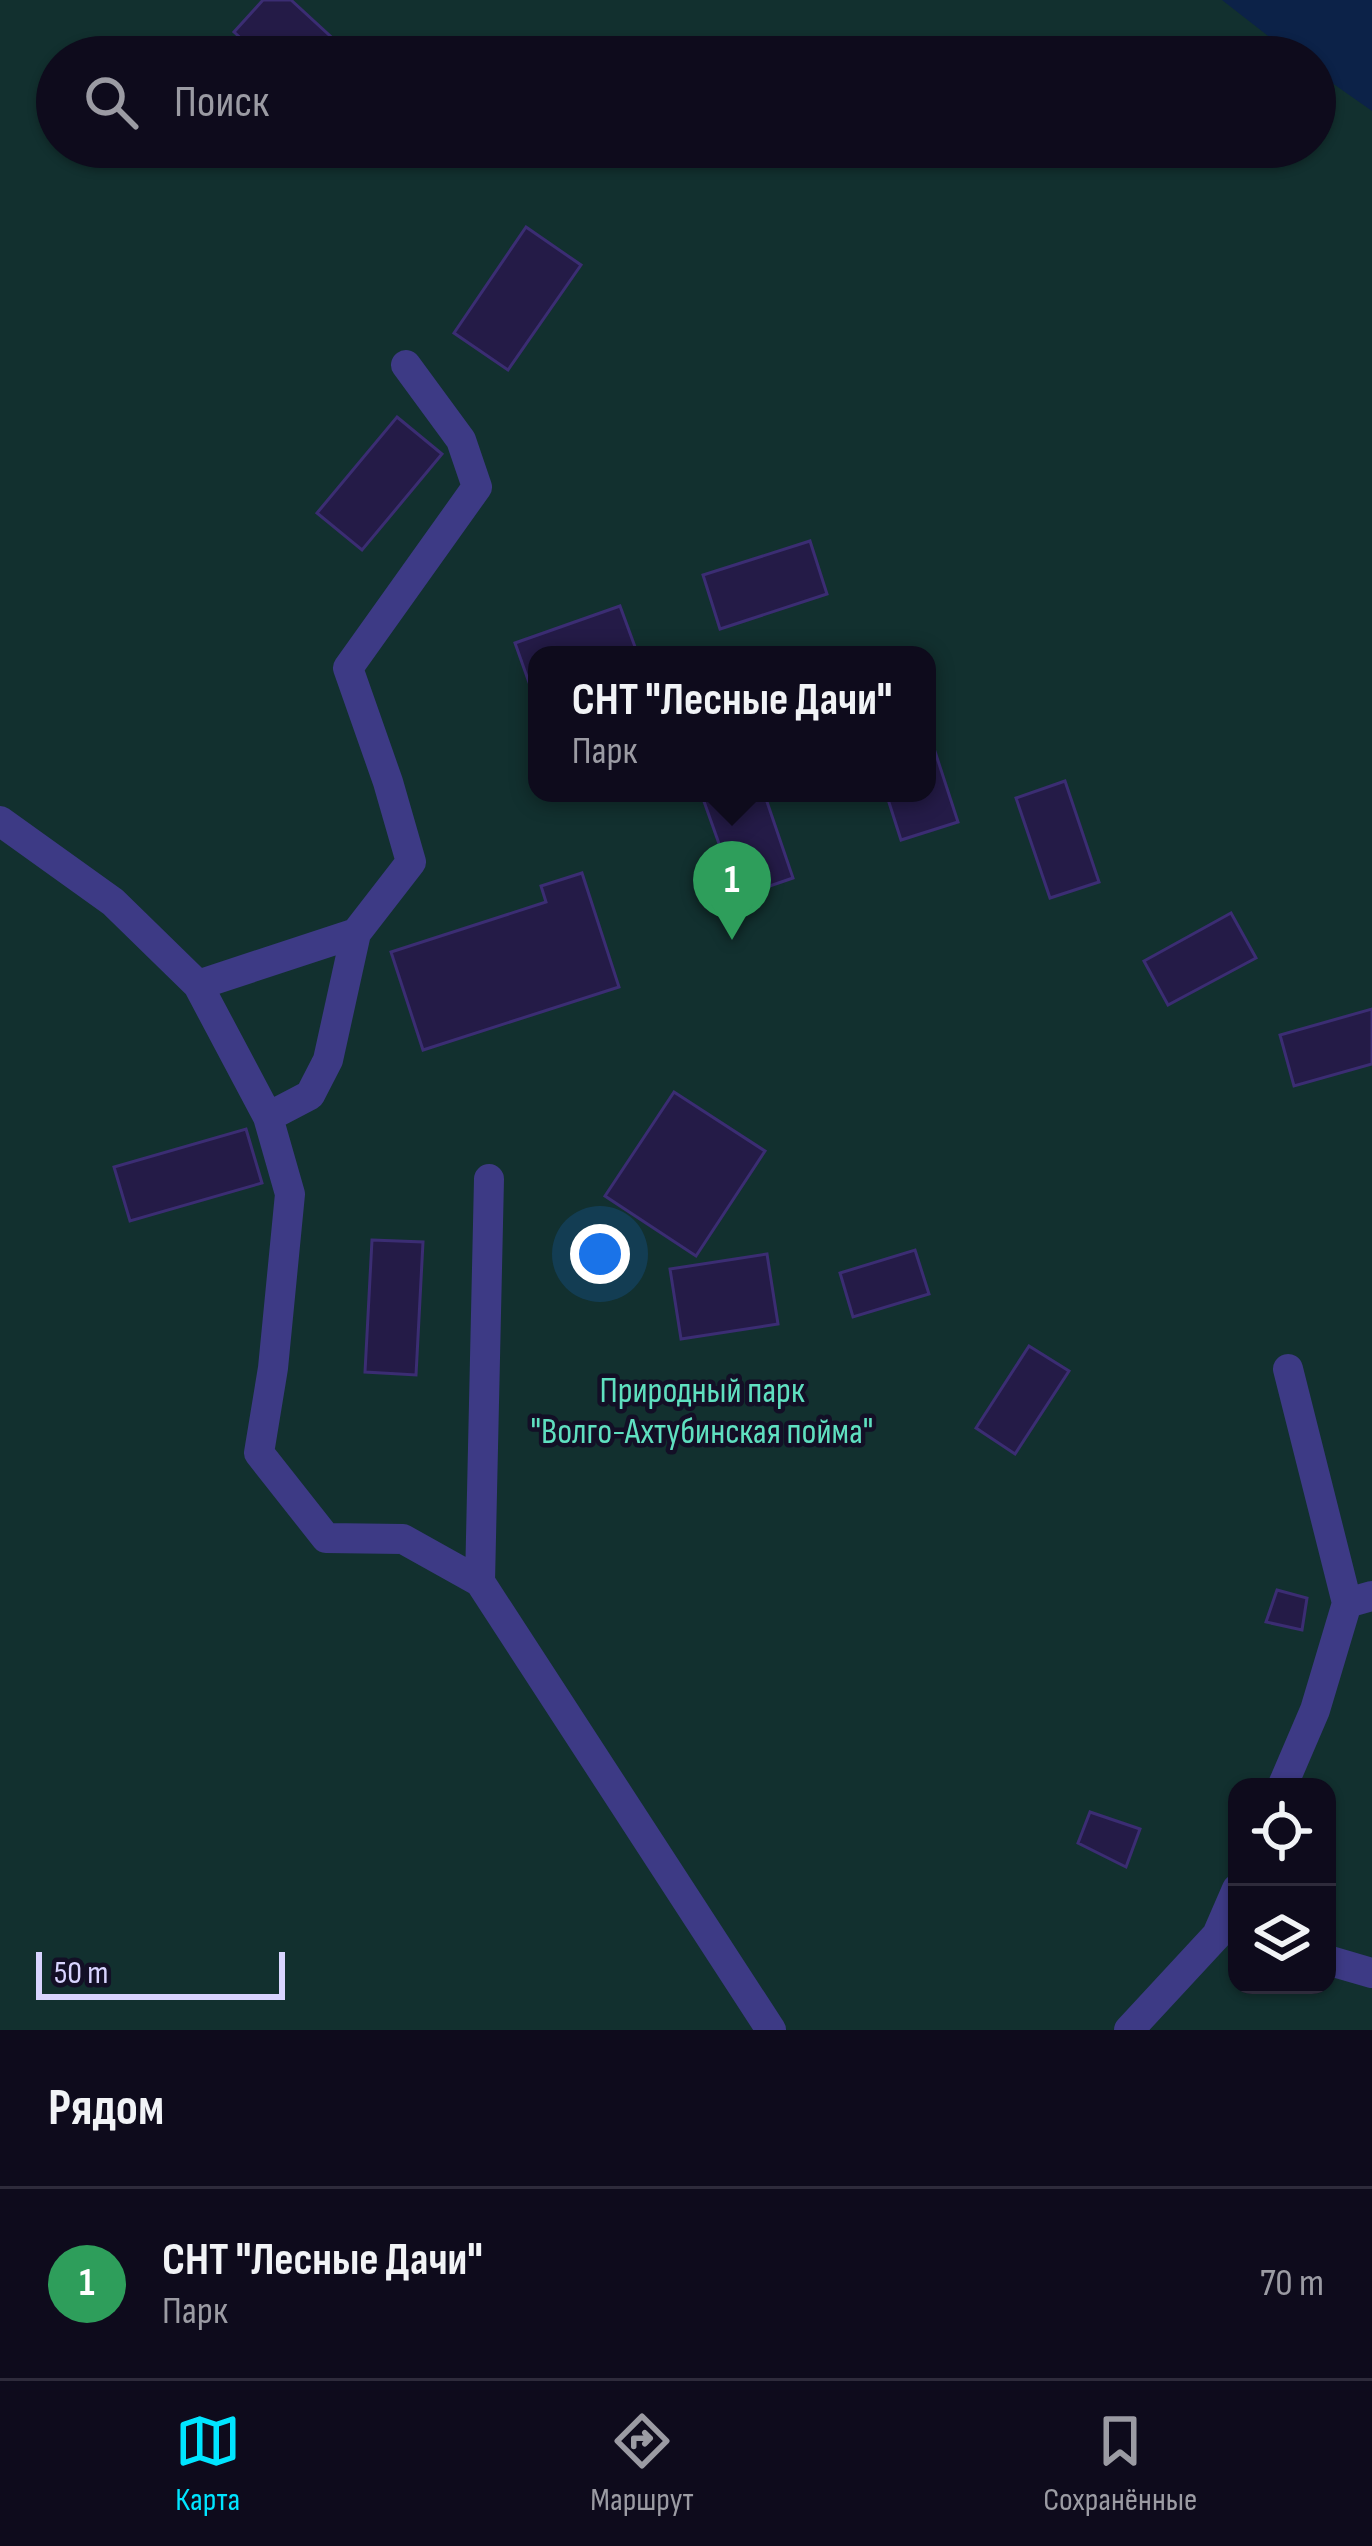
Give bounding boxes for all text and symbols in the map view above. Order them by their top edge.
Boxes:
search box [36,36,1336,168]
icon: search [78,69,144,135]
text: Поиск [174,75,269,130]
popup [528,646,936,802]
text: СНТ "Лесные Дачи" [572,673,892,728]
text: Парк [572,728,637,775]
pin: 1 [693,841,771,940]
your location [570,1224,630,1284]
park label: Природный парк "Волго-Ахтубинская пойма" [531,1370,873,1454]
map controls [1228,1778,1336,1994]
button: locate [1228,1778,1336,1886]
button: layers [1228,1886,1336,1994]
scale bar [36,1946,285,1999]
text: 50 m [54,1953,108,1993]
text: Рядом [48,2078,164,2139]
text: СНТ "Лесные Дачи" [162,2233,483,2288]
text: 1 [79,2260,95,2307]
text: 70 m [1260,2260,1324,2307]
text: Парк [162,2288,228,2335]
tab: Карта [175,2408,241,2520]
tab: Маршрут [590,2408,694,2520]
tab: Сохранённые [1043,2408,1197,2520]

